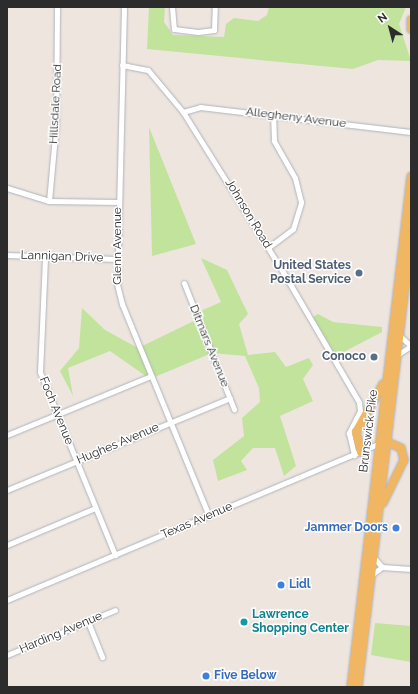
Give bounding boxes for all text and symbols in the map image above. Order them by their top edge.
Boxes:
north arrow [370,8,410,48]
text: N [375,10,390,26]
street label: Hillsdale Road [47,64,65,144]
street label: Allegheny Avenue [245,105,347,131]
street label: Johnson Road [222,177,274,251]
street label: Glenn Avenue [111,207,125,285]
street label: Lannigan Drive [20,248,104,266]
place label: United States Postal Service [270,259,351,287]
marker: United States Postal Service [354,268,364,278]
street label: Ditmars Avenue [186,303,232,389]
place label: Conoco [322,350,366,364]
marker: Conoco [369,352,379,362]
street label: Foch Avenue [36,375,76,447]
street label: Brunswick Pike [357,389,381,473]
street label: Hughes Avenue [74,420,162,468]
street label: Texas Avenue [159,499,235,543]
place label: Jammer Doors [305,521,388,535]
marker: Jammer Doors [391,523,401,533]
place label: Lidl [289,578,311,592]
marker: Lidl [276,580,286,590]
place label: Lawrence Shopping Center [252,608,349,636]
street label: Harding Avenue [17,609,105,657]
marker: Lawrence Shopping Center [239,617,249,627]
place label: Five Below [214,669,277,683]
marker: Five Below [201,671,211,681]

